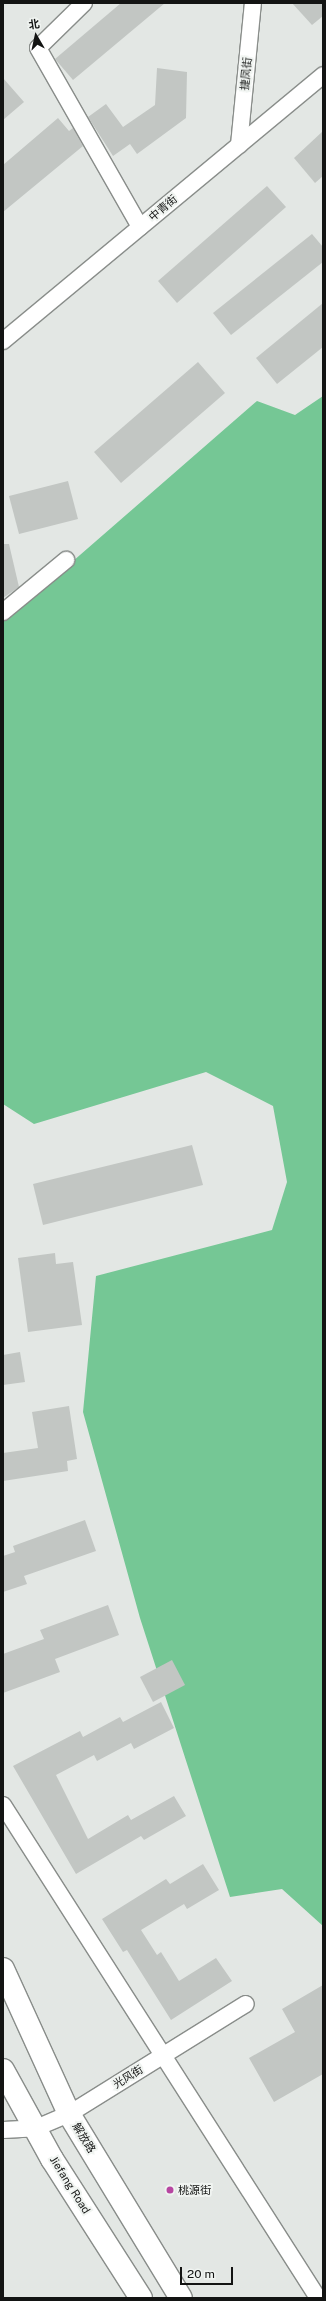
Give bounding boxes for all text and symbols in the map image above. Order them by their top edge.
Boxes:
north arrow [16,16,56,56]
text: 北 [28,17,40,31]
street label: 捷凤街 [238,57,254,91]
street label: 中青街 [146,192,180,224]
street label: 光风街 [111,2063,145,2091]
street label: 解放路 [70,2120,98,2156]
street label: Jiefang Road [47,2154,93,2216]
place label: 桃源街 [178,2183,211,2197]
marker: 桃源街 [165,2185,175,2195]
scale bar [182,2259,235,2285]
text: 20 m [187,2267,215,2281]

